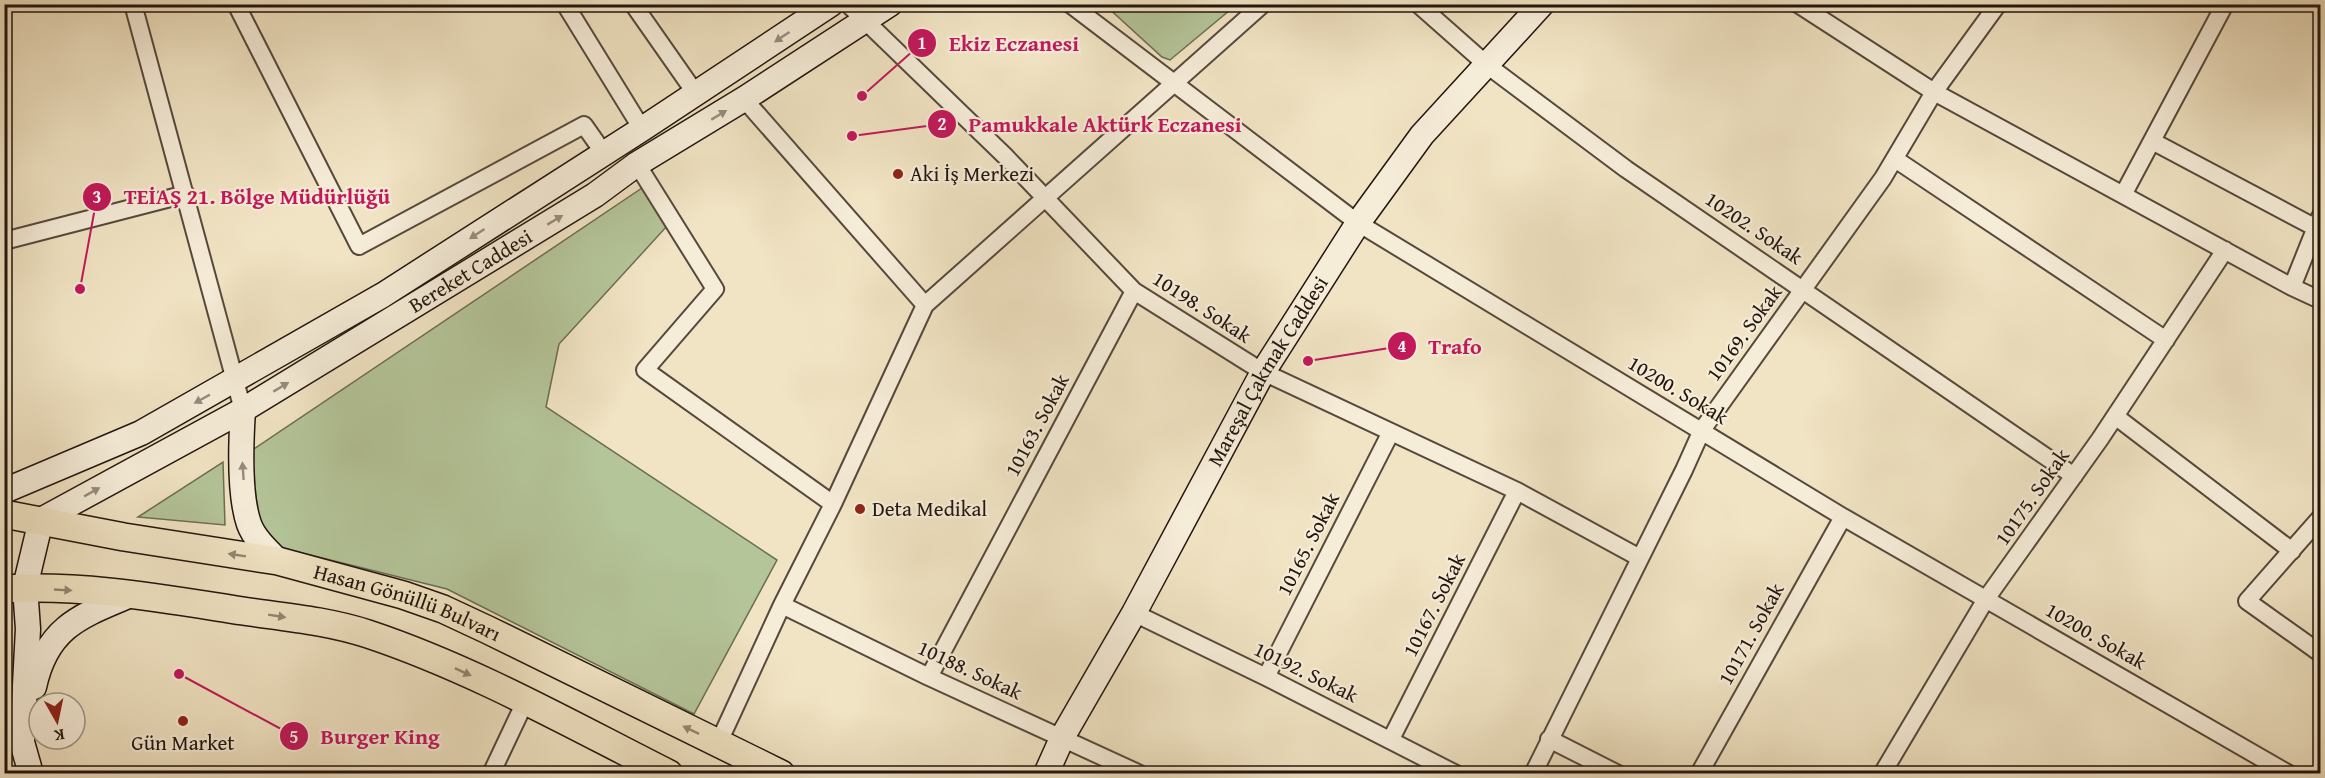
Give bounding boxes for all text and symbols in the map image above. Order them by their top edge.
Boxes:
callout: Ekiz Eczanesi [907,23,1091,63]
text: Ekiz Eczanesi [949,27,1079,59]
text: 1 [917,29,927,56]
one-way arrow [774,31,790,42]
callout: Pamukkale Aktürk Eczanesi [927,104,1254,144]
text: Pamukkale Aktürk Eczanesi [968,108,1242,140]
one-way arrow [711,109,727,120]
text: 2 [937,110,947,137]
place label: Aki İş Merkezi [910,158,1034,189]
marker: Aki İş Merkezi [891,167,905,181]
callout: TEİAŞ 21. Bölge Müdürlüğü [82,177,402,217]
text: TEİAŞ 21. Bölge Müdürlüğü [124,180,391,212]
text: 3 [92,183,102,210]
street label: 10202. Sokak [1699,183,1810,272]
one-way arrow [547,214,563,225]
street label: Bereket Caddesi [402,221,538,320]
one-way arrow [469,228,485,239]
street label: 10198. Sokak [1147,263,1258,350]
street label: Mareşal Çakmak Caddesi [1199,270,1336,472]
street label: 10169. Sokak [1698,278,1789,387]
callout: Trafo [1387,326,1494,366]
text: Trafo [1428,330,1482,362]
text: 4 [1397,332,1407,359]
street label: 10200. Sokak [1622,347,1735,432]
street label: 10163. Sokak [996,368,1077,482]
one-way arrow [273,382,289,393]
one-way arrow [193,394,210,404]
street label: 10175. Sokak [1987,441,2077,552]
one-way arrow [238,462,247,481]
street label: 10165. Sokak [1268,486,1347,601]
one-way arrow [84,487,101,497]
place label: Deta Medikal [872,493,987,524]
marker: Deta Medikal [853,502,867,516]
street label: 10167. Sokak [1394,547,1473,662]
one-way arrow [227,550,246,559]
street label: Hasan Gönüllü Bulvarı [310,555,506,649]
street label: 10171. Sokak [1710,577,1792,690]
one-way arrow [53,585,72,594]
street label: 10200. Sokak [2040,594,2153,677]
one-way arrow [268,612,287,621]
street label: 10188. Sokak [913,632,1028,708]
street label: 10192. Sokak [1249,633,1364,710]
one-way arrow [454,668,471,677]
north arrow [27,691,87,751]
marker: Gün Market [176,714,190,728]
callout: Burger King [279,716,452,756]
text: Burger King [321,720,440,752]
text: K [52,723,66,749]
text: 5 [289,723,299,750]
one-way arrow [682,725,699,735]
place label: Gün Market [131,727,235,758]

